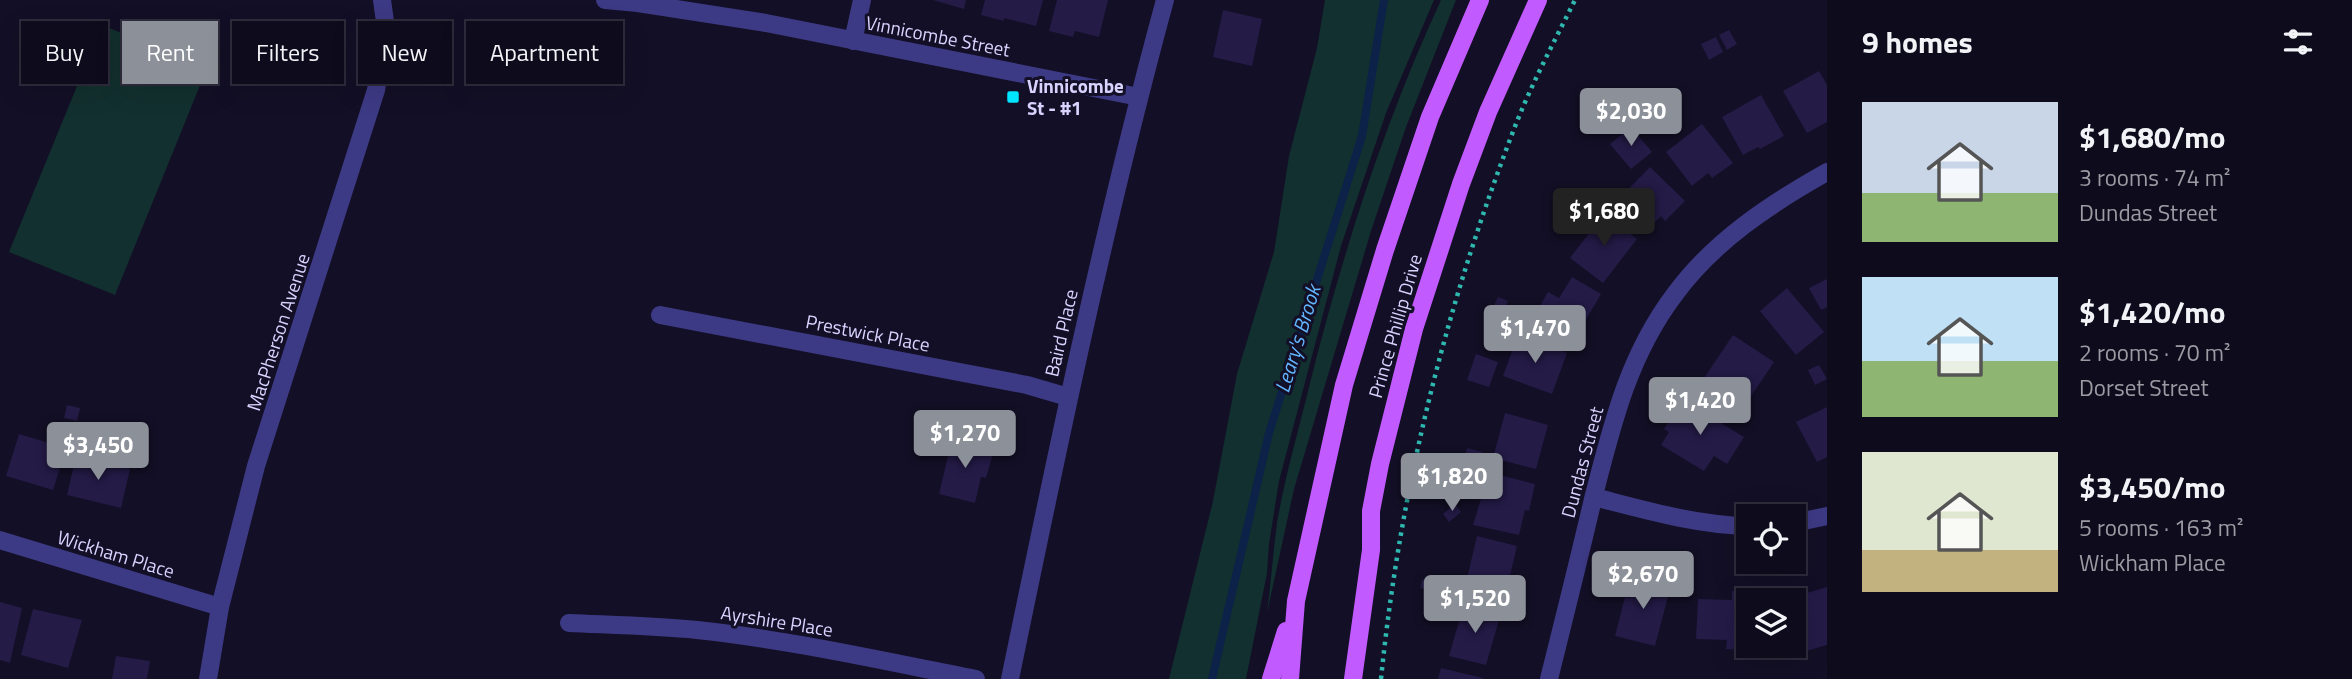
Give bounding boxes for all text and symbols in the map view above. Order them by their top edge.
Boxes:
street label: Vinnicombe Street [863,7,1013,64]
text: 9 homes [1862,19,1973,65]
chip: Buy [21,21,108,84]
chip: Rent [122,21,218,84]
chip: Filters [232,21,344,84]
chip: New [358,21,452,84]
chip: Apartment [466,21,623,84]
icon: filters [2279,23,2317,61]
place label: Vinnicombe St - #1 [1027,71,1124,122]
pin: $2,030 [1574,88,1688,148]
marker: Vinnicombe St - #1 [1005,89,1021,105]
text: $2,030 [1596,93,1666,128]
text: $1,680/mo [2079,114,2225,160]
icon: home [1918,130,2002,214]
text: 3 rooms · 74 m² [2079,160,2230,195]
pin: $1,680 [1547,188,1661,248]
text: $1,680 [1569,193,1639,228]
text: Dundas Street [2079,195,2217,230]
street label: MacPherson Avenue [238,249,317,414]
street label: Prince Phillip Drive [1360,251,1429,401]
water label: Leary's Brook [1266,279,1329,396]
street label: Baird Place [1036,286,1085,379]
text: $1,420/mo [2079,289,2225,335]
icon: home [1918,305,2002,389]
street label: Prestwick Place [804,306,933,359]
pin: $1,470 [1478,306,1592,365]
text: $1,470 [1500,310,1570,345]
text: 2 rooms · 70 m² [2079,335,2230,370]
text: Dorset Street [2079,370,2209,405]
pin: $1,420 [1643,378,1757,437]
text: $1,420 [1665,382,1735,417]
street label: Dundas Street [1553,403,1610,521]
pin: $1,270 [908,410,1022,470]
text: $1,270 [930,415,1000,450]
pin: $3,450 [41,422,155,482]
text: $3,450 [63,427,133,462]
pin: $1,820 [1395,454,1509,513]
text: $1,820 [1417,458,1487,493]
text: $3,450/mo [2079,464,2225,510]
icon: home [1918,480,2002,564]
map controls [1736,504,1806,658]
button: locate [1736,504,1806,574]
text: 5 rooms · 163 m² [2079,510,2243,545]
street label: Wickham Place [54,522,178,585]
text: Wickham Place [2079,545,2226,580]
pin: $2,670 [1586,552,1700,611]
text: $2,670 [1608,556,1678,591]
pin: $1,520 [1418,576,1532,635]
text: $1,520 [1440,580,1510,615]
button: layers [1736,588,1806,658]
street label: Ayrshire Place [719,597,835,644]

